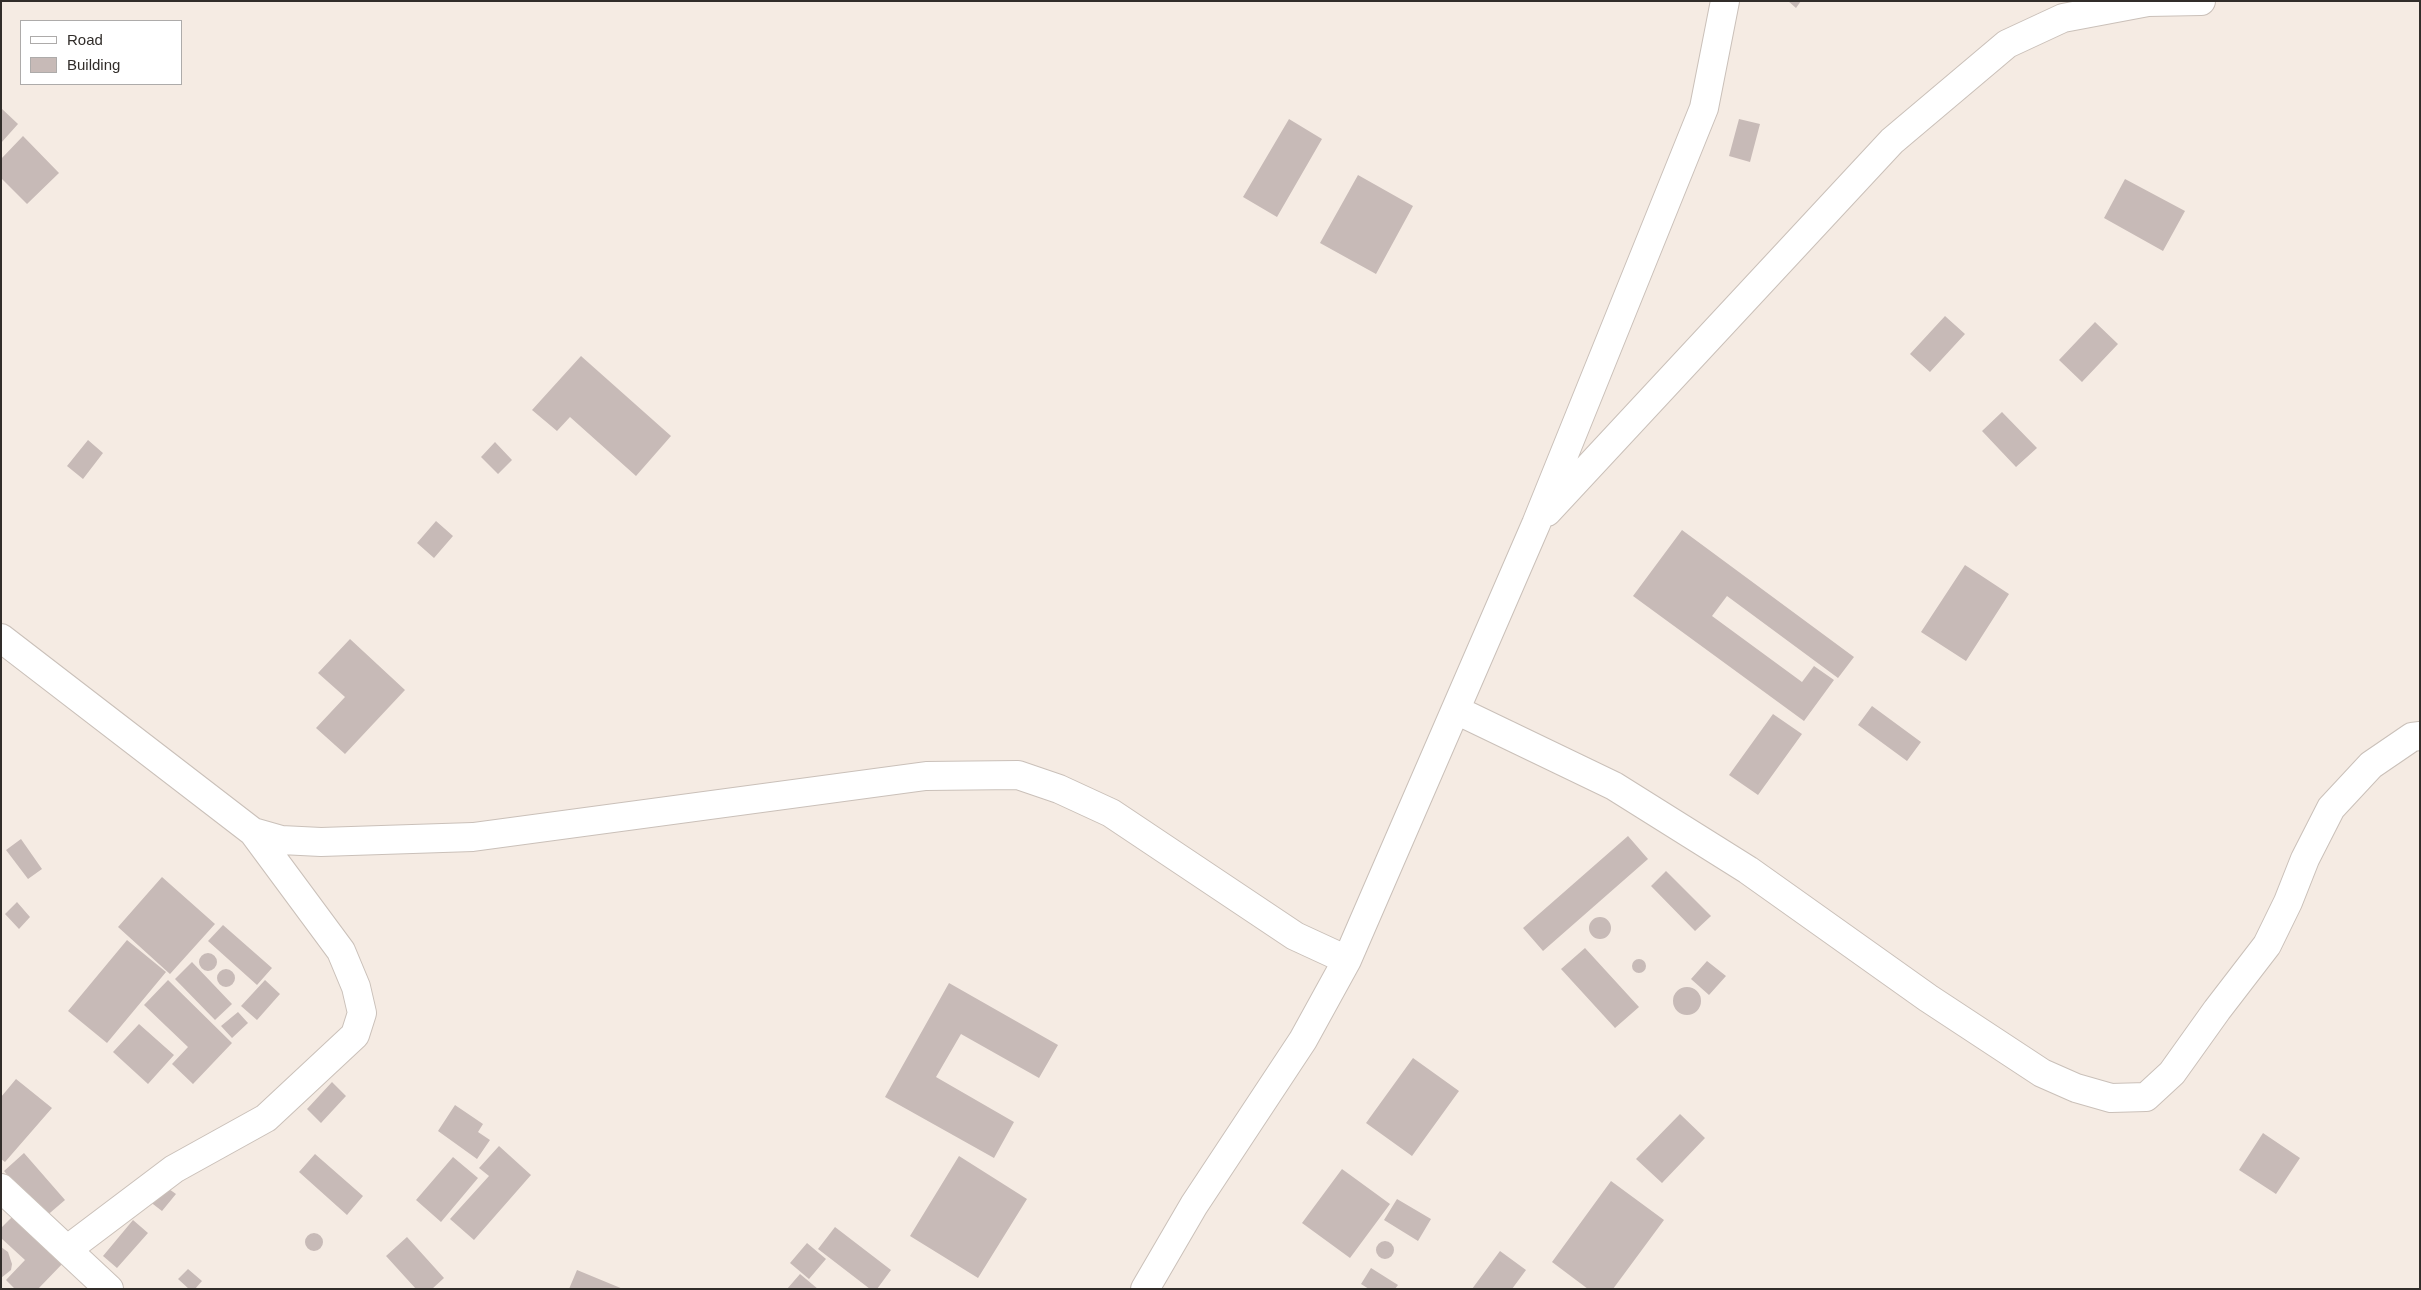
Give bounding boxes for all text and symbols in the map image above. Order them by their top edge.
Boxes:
legend [20,20,182,85]
text: Road [67,31,103,48]
text: Building [67,56,120,73]

